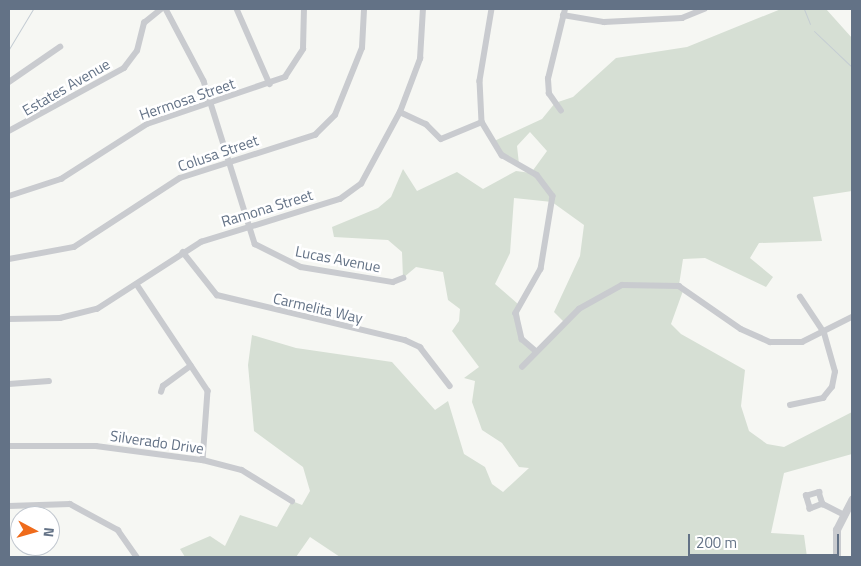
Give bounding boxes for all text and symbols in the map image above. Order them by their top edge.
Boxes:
street label: Estates Avenue [19,55,113,119]
street label: Hermosa Street [137,74,237,124]
street label: Colusa Street [175,131,261,175]
street label: Ramona Street [219,186,315,230]
street label: Lucas Avenue [294,242,382,276]
street label: Carmelita Way [271,289,365,327]
street label: Silverado Drive [109,427,205,457]
north arrow [10,506,60,556]
scale bar [691,524,842,556]
text: N [38,527,60,538]
text: 200 m [696,531,737,554]

